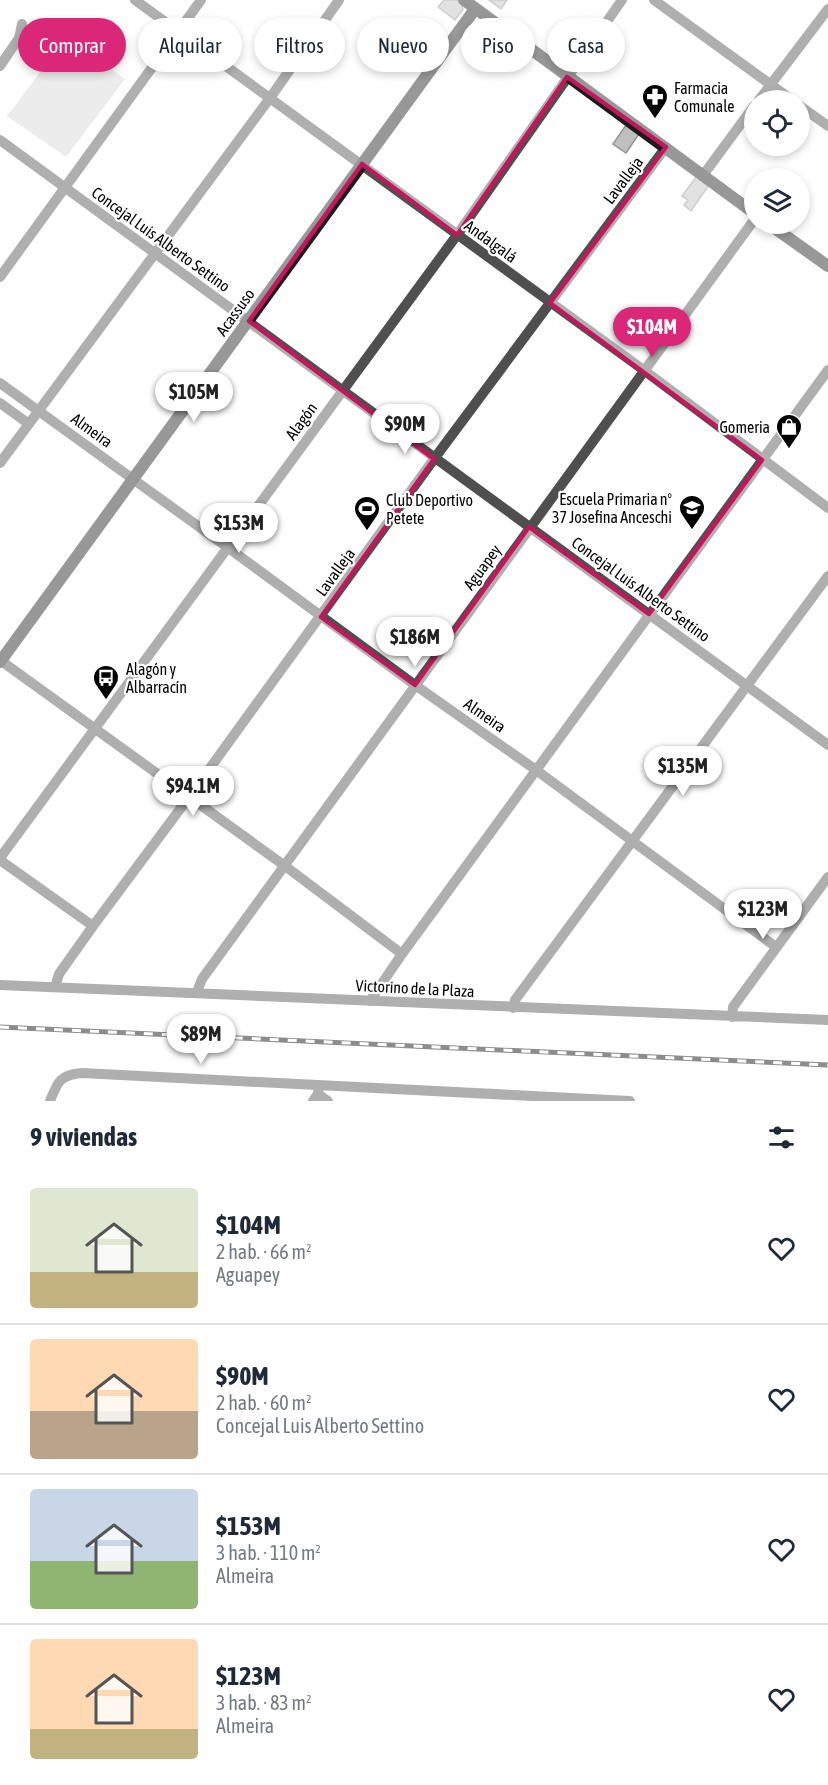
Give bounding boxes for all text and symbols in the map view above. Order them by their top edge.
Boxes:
chip: Comprar [18,18,126,72]
chip: Alquilar [138,18,242,72]
chip: Filtros [254,18,345,72]
chip: Nuevo [357,18,449,72]
chip: Piso [461,18,535,72]
chip: Casa [547,18,625,72]
place label: Farmacia Comunale [674,79,735,115]
pharmacy icon: Farmacia Comunale [640,82,670,120]
map controls [744,90,810,234]
button: locate [744,90,810,156]
street label: Lavalleja [599,153,647,208]
button: layers [744,168,810,234]
street label: Concejal Luis Alberto Settino [88,183,234,296]
street label: Andalgalá [461,216,521,267]
street label: Acassuso [212,285,258,339]
pin: $104M [610,307,694,358]
text: $104M [627,315,677,338]
pin: $105M [152,372,236,423]
text: $105M [169,380,219,403]
street label: Alagón [282,399,321,444]
pin: $90M [369,404,441,455]
street label: Almeira [68,409,116,451]
text: $90M [385,412,425,435]
shop icon: Gomeria [774,412,804,450]
place label: Gomeria [719,418,770,436]
place label: Escuela Primaria n° 37 Josefina Anceschi [552,490,672,526]
place label: Club Deportivo Petete [386,491,473,527]
school or university icon: Escuela Primaria n° 37 Josefina Anceschi [677,493,707,531]
sports icon: Club Deportivo Petete [352,494,382,532]
pin: $153M [197,503,281,554]
text: $153M [214,511,264,534]
street label: Concejal Luis Alberto Settino [568,533,714,646]
street label: Aguapey [460,541,505,594]
street label: Lavalleja [312,545,359,600]
pin: $186M [373,617,457,668]
text: $186M [390,625,440,648]
place label: Alagón y Albarracín [126,660,187,696]
bus stop icon: Alagón y Albarracín [91,663,121,701]
street label: Almeira [461,694,509,736]
pin: $135M [641,746,725,797]
text: $135M [658,754,708,777]
pin: $94.1M [144,766,242,817]
text: $94.1M [166,774,220,797]
pin: $123M [721,889,805,940]
text: $123M [738,897,788,920]
street label: Victorino de la Plaza [355,976,475,1000]
pin: $89M [165,1014,237,1065]
text: $89M [181,1022,221,1045]
icon: filters [765,1121,798,1154]
text: 9 viviendas [30,1122,137,1152]
text: $104M [216,1210,281,1240]
icon: home [78,1212,150,1284]
icon: heart [765,1232,798,1265]
text: 2 hab. · 66 m² [216,1240,311,1263]
text: Aguapey [216,1263,280,1286]
text: $90M [216,1361,269,1391]
icon: home [78,1363,150,1435]
icon: heart [765,1383,798,1416]
text: 2 hab. · 60 m² [216,1391,311,1414]
text: Concejal Luis Alberto Settino [216,1414,424,1437]
text: $153M [216,1511,281,1541]
icon: home [78,1513,150,1585]
icon: heart [765,1533,798,1566]
text: 3 hab. · 110 m² [216,1541,321,1564]
text: Almeira [216,1564,274,1587]
text: $123M [216,1661,281,1691]
icon: home [78,1663,150,1735]
icon: heart [765,1683,798,1716]
text: 3 hab. · 83 m² [216,1691,311,1714]
text: Almeira [216,1714,274,1737]

